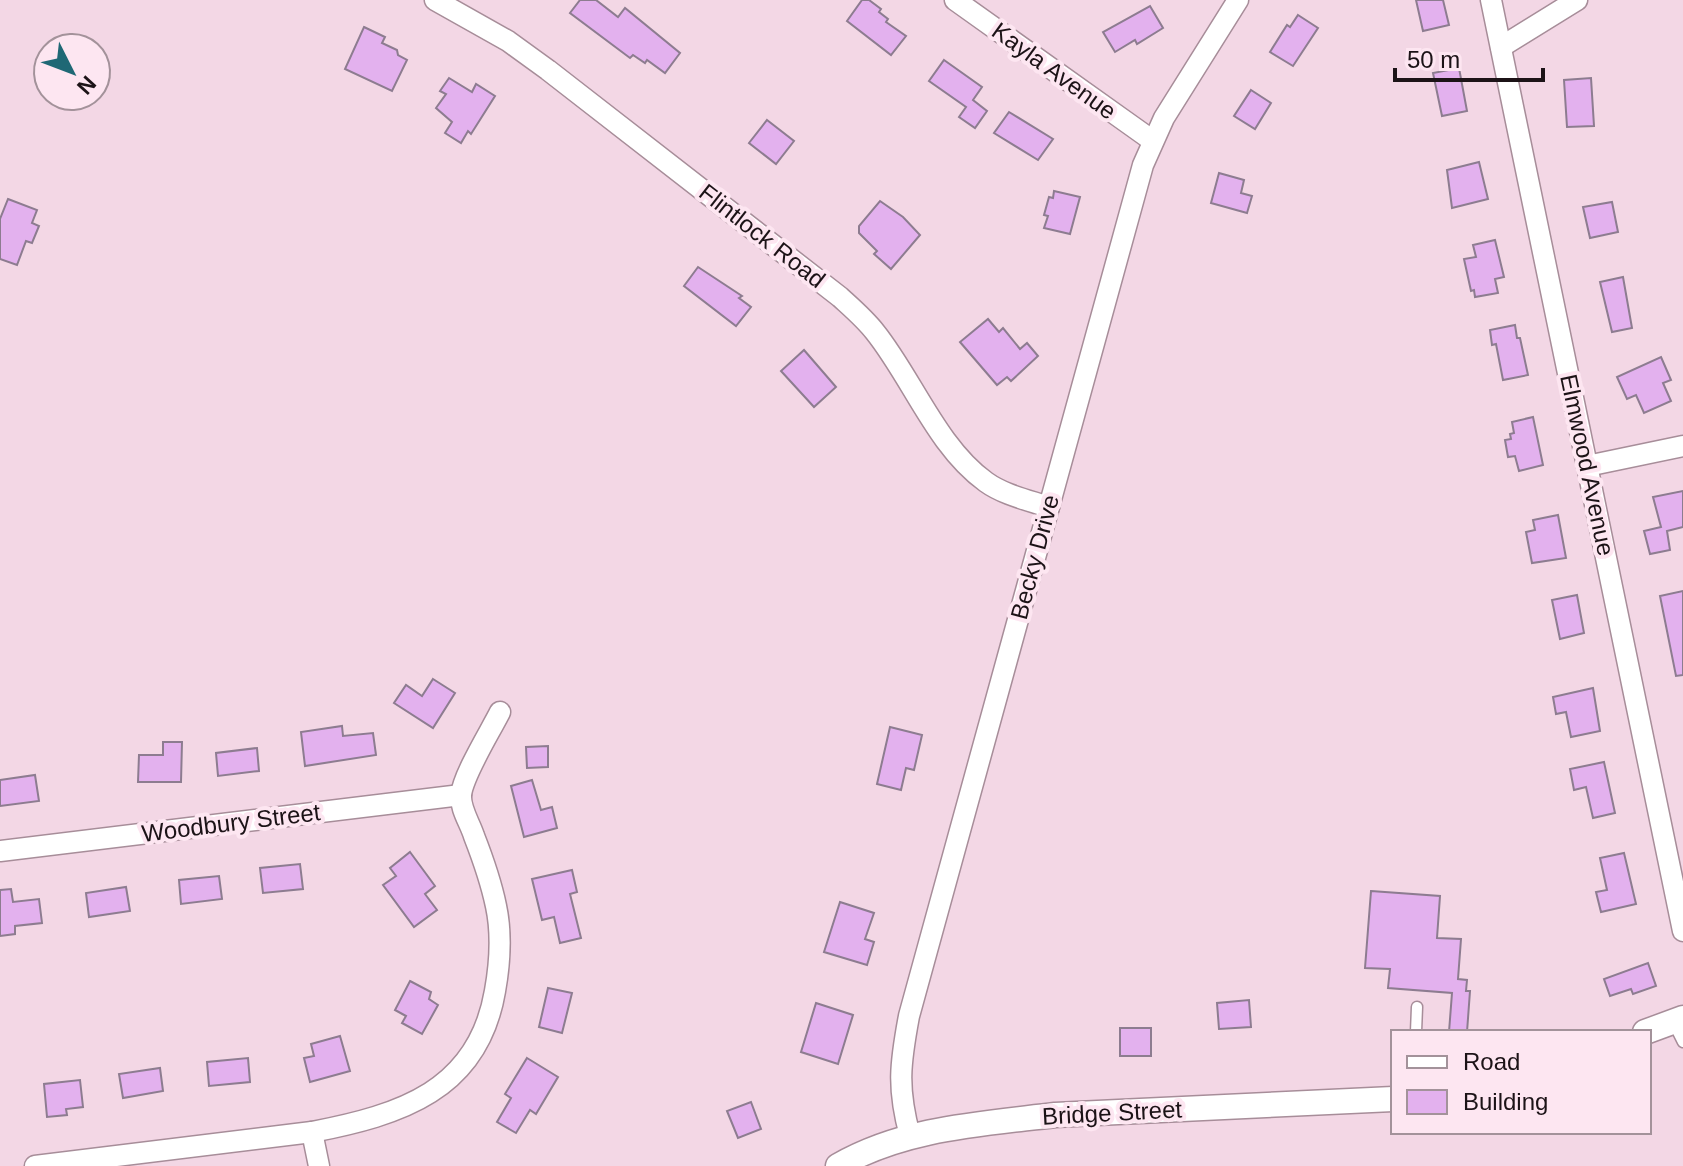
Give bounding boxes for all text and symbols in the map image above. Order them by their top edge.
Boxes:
street label: Kayla Avenue [987,17,1121,125]
north arrow [32,32,112,112]
scale bar [1395,32,1543,82]
text: 50 m [1407,46,1460,73]
text: N [72,71,101,99]
street label: Flintlock Road [694,178,831,293]
street label: Elmwood Avenue [1555,372,1620,558]
street label: Becky Drive [1005,492,1064,622]
street label: Woodbury Street [140,798,322,847]
legend [1391,1030,1651,1134]
text: Road [1463,1048,1520,1075]
text: Building [1463,1088,1548,1115]
street label: Bridge Street [1041,1095,1183,1130]

